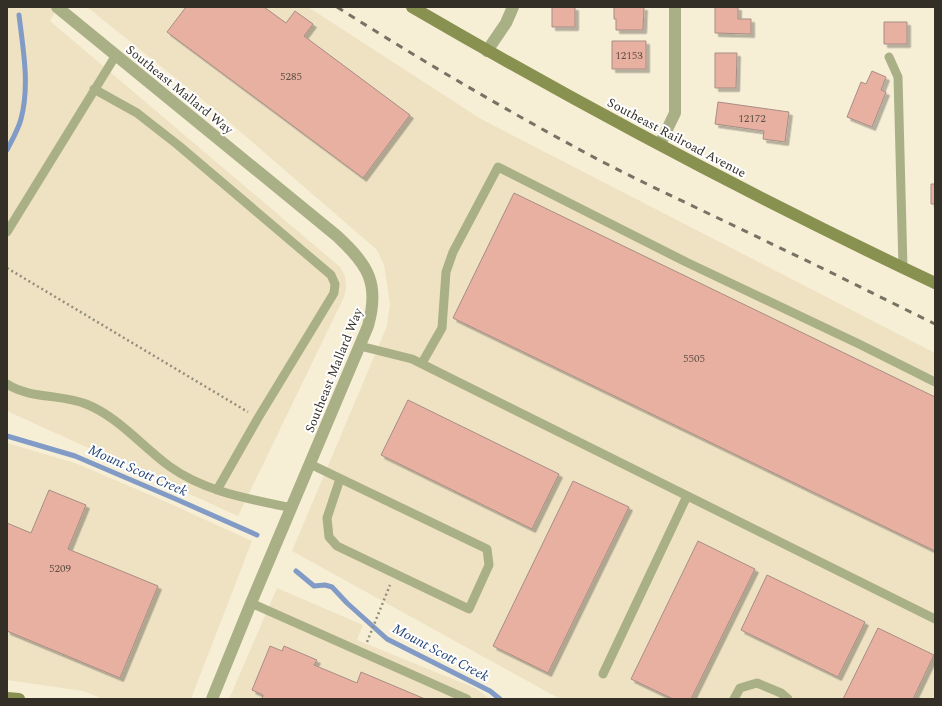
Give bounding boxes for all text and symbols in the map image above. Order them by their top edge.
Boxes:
street label: Southeast Mallard Way [121,40,238,140]
house number: 12153 [615,47,643,64]
house number: 5285 [280,68,302,85]
street label: Southeast Railroad Avenue [604,93,750,183]
house number: 12172 [738,110,766,127]
street label: Southeast Mallard Way [300,304,368,436]
house number: 5505 [683,350,705,367]
water label: Mount Scott Creek [85,439,191,502]
house number: 5209 [49,560,71,577]
water label: Mount Scott Creek [389,618,493,687]

